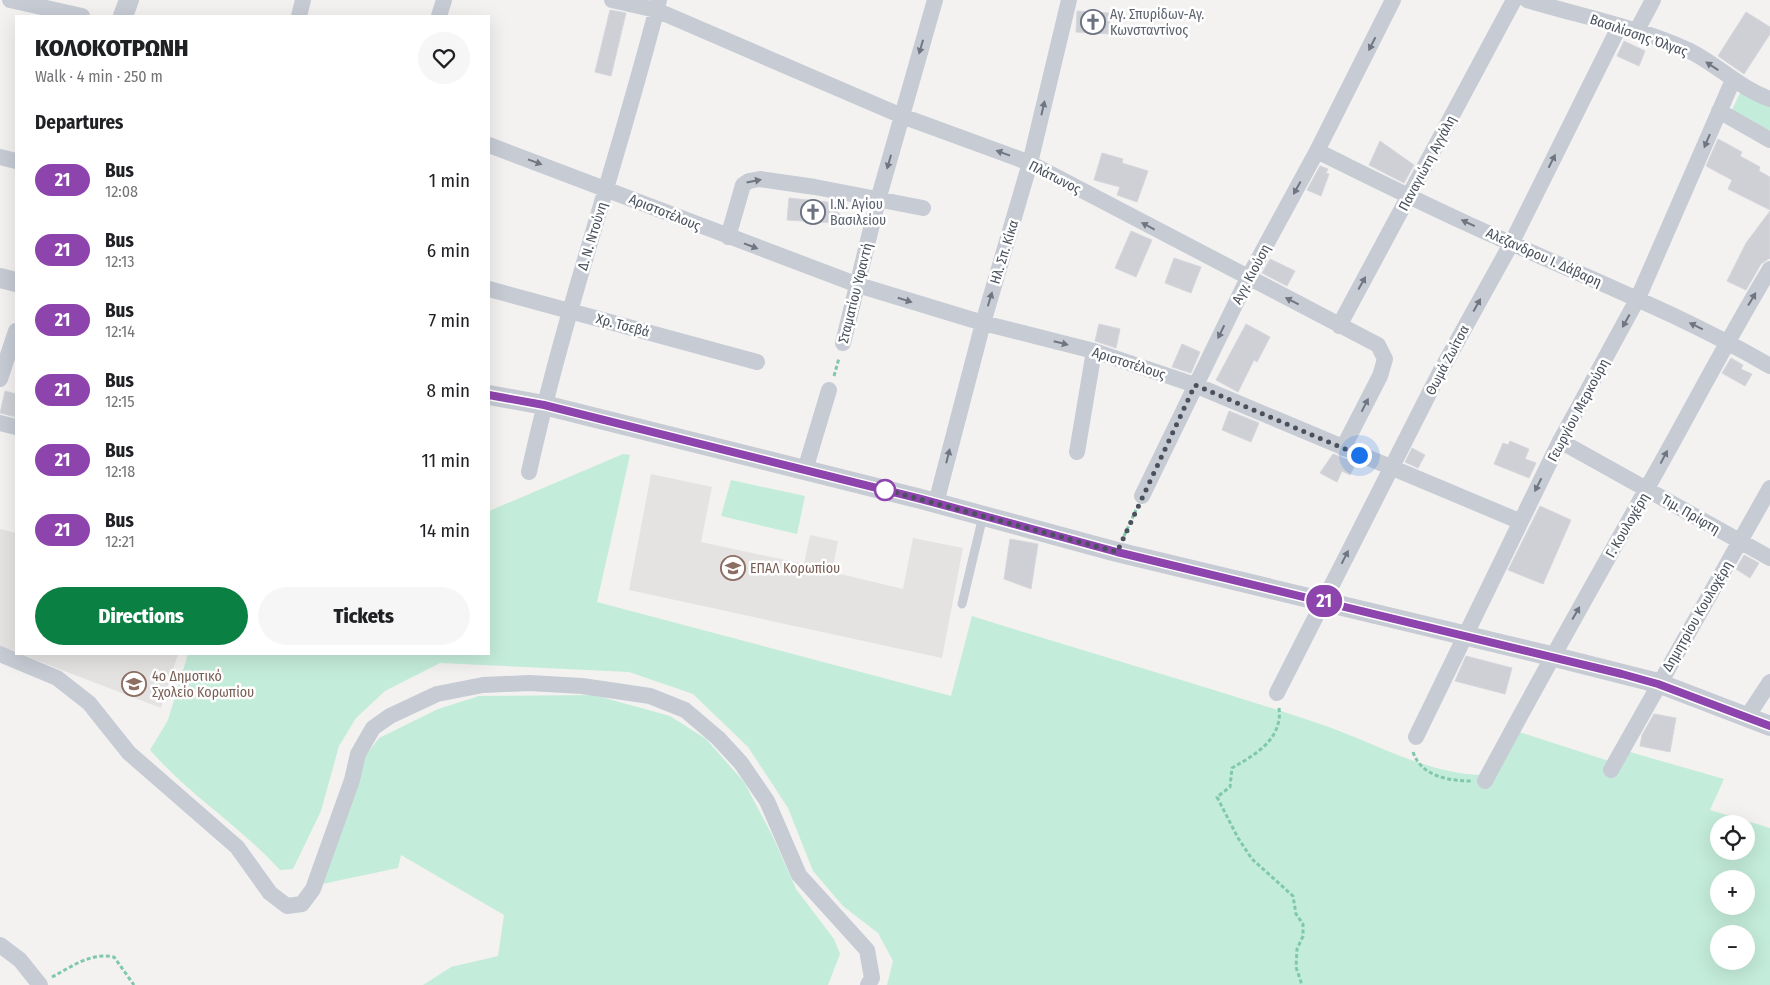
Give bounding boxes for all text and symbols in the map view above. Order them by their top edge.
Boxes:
place label: Αγ. Σπυρίδων-Αγ. Κωνσταντίνος [1110,6,1204,39]
church icon: Αγ. Σπυρίδων-Αγ. Κωνσταντίνος [1080,9,1106,35]
street label: Βασιλίσσης Όλγας [1588,11,1690,60]
button: heart [418,32,470,84]
text: ΚΟΛΟΚΟΤΡΩΝΗ [35,34,188,62]
one-way arrow [1367,36,1376,51]
one-way arrow [917,39,925,54]
one-way arrow [1706,61,1719,71]
text: Walk · 4 min · 250 m [35,67,163,86]
one-way arrow [1040,101,1048,116]
text: Departures [35,111,123,134]
street label: Παναγιώτη Αγγάλη [1395,113,1460,214]
one-way arrow [1702,134,1710,148]
one-way arrow [995,149,1010,157]
one-way arrow [1548,153,1556,168]
one-way arrow [884,155,892,170]
street label: Πλάτωνος [1026,157,1084,198]
text: Bus [105,159,134,182]
one-way arrow [527,159,542,166]
text: 21 [55,169,70,191]
text: 1 min [429,169,470,192]
one-way arrow [747,177,763,185]
one-way arrow [1293,181,1301,195]
text: 12:08 [105,182,138,201]
street label: Αριστοτέλους [626,190,703,235]
place label: Ι.Ν. Αγίου Βασιλείου [830,196,886,229]
church icon: Ι.Ν. Αγίου Βασιλείου [800,199,826,225]
street label: Δ. Ν. Ντούνη [574,200,611,272]
street label: Ηλ. Σπ. Κίκα [987,218,1022,286]
one-way arrow [1461,219,1475,227]
one-way arrow [1141,221,1155,230]
street label: Αλεζανδρου Ι. Δάβαρη [1483,224,1604,291]
text: Bus [105,229,134,252]
text: 21 [55,239,70,261]
text: 6 min [427,239,470,262]
street label: Σταματίου Υφαντή [835,241,876,345]
street label: Αγγ. Κιούση [1229,241,1274,307]
one-way arrow [744,242,759,250]
text: 12:13 [105,252,135,271]
one-way arrow [1358,276,1366,290]
one-way arrow [987,291,995,306]
one-way arrow [1747,293,1756,306]
one-way arrow [897,296,912,304]
one-way arrow [1285,297,1299,305]
one-way arrow [1473,297,1481,312]
text: Bus [105,299,134,322]
text: 21 [55,309,70,331]
text: 7 min [428,309,470,332]
street label: Χρ. Τσεβά [594,310,651,341]
one-way arrow [1622,313,1630,328]
text: 12:14 [105,322,135,341]
street label: Θωμά Ζωίτσα [1422,322,1473,398]
one-way arrow [1689,322,1703,330]
one-way arrow [1217,324,1225,339]
one-way arrow [1054,339,1069,347]
street label: Αριστοτέλους [1090,344,1168,383]
street label: Γεωργίου Μερκούρη [1544,356,1613,465]
text: Bus [105,369,134,392]
text: 21 [55,379,70,401]
text: 8 min [427,379,470,402]
text: 12:15 [105,392,135,411]
one-way arrow [1361,398,1369,412]
text: Bus [105,439,134,462]
your location [1347,443,1372,468]
one-way arrow [945,448,953,463]
text: 21 [55,449,70,471]
text: 11 min [422,449,470,472]
one-way arrow [1660,450,1669,463]
text: 12:18 [105,462,135,481]
one-way arrow [1534,478,1542,492]
unlabelled marker [874,479,896,501]
street label: Γ. Κουλοχέρη [1602,490,1653,561]
street label: Τιμ. Πρίφτη [1659,491,1723,538]
text: Bus [105,509,134,532]
text: 21 [55,519,70,541]
text: 14 min [420,519,470,542]
text: 12:21 [105,532,135,551]
one-way arrow [1341,550,1349,564]
school or university icon: ΕΠΑΛ Κορωπίου [720,555,746,581]
street label: Δημητρίου Κουλοχέρη [1659,558,1736,675]
place label: ΕΠΑΛ Κορωπίου [750,560,840,577]
line badge: 21 [1302,585,1346,617]
button: Directions [35,587,248,645]
button: Tickets [258,587,470,645]
text: 21 [1316,590,1332,612]
one-way arrow [1571,607,1580,620]
place label: 4ο Δημοτικό Σχολείο Κορωπίου [152,668,254,701]
school or university icon: 4ο Δημοτικό Σχολείο Κορωπίου [121,671,147,697]
map controls [1710,815,1755,970]
button: locate [1710,815,1755,860]
button: + [1710,870,1755,915]
button: − [1710,925,1755,970]

